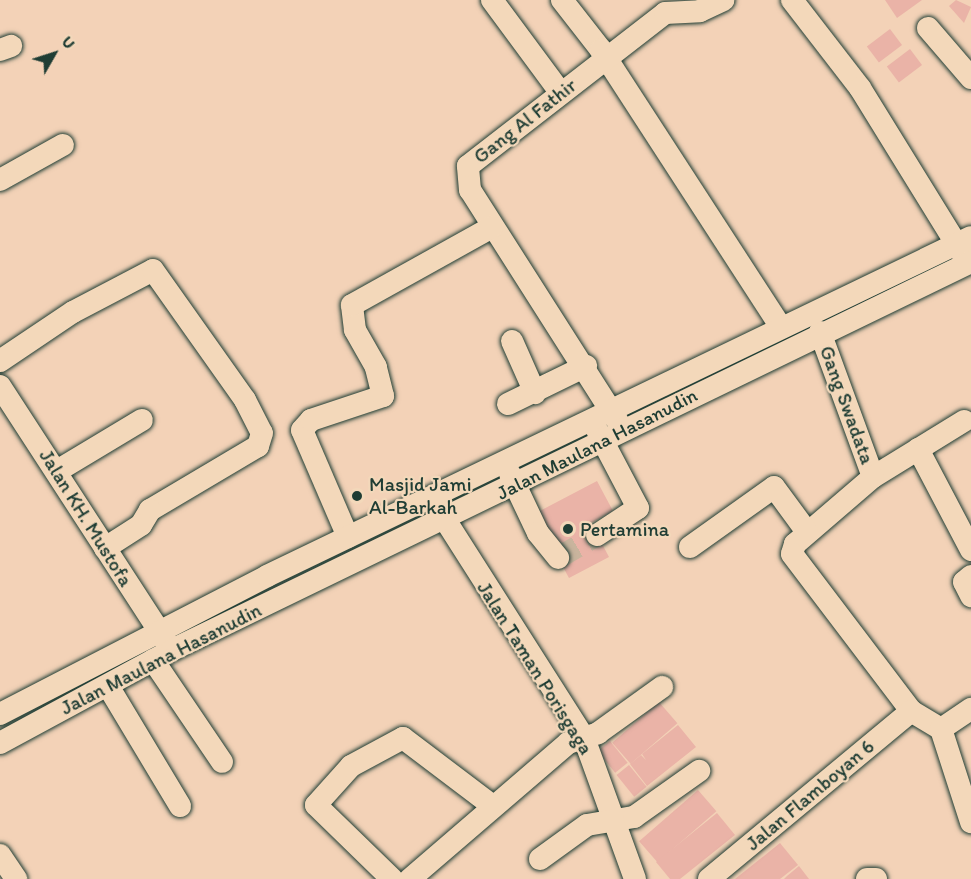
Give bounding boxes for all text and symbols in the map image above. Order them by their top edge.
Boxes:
north arrow [24,24,84,84]
text: U [58,32,79,52]
street label: Gang Al Fathir [469,73,581,169]
street label: Gang Swadata [815,343,879,467]
street label: Jalan Maulana Hasanudin [493,383,701,505]
street label: Jalan KH. Mustofa [34,445,138,591]
place label: Masjid Jami Al-Barkah [369,472,471,519]
marker: Masjid Jami Al-Barkah [350,489,364,503]
place label: Pertamina [580,517,669,541]
marker: Pertamina [561,522,575,536]
street label: Jalan Taman Porisgaga [473,578,597,758]
street label: Jalan Maulana Hasanudin [57,598,265,720]
street label: Jalan Flamboyan 6 [741,735,879,855]

